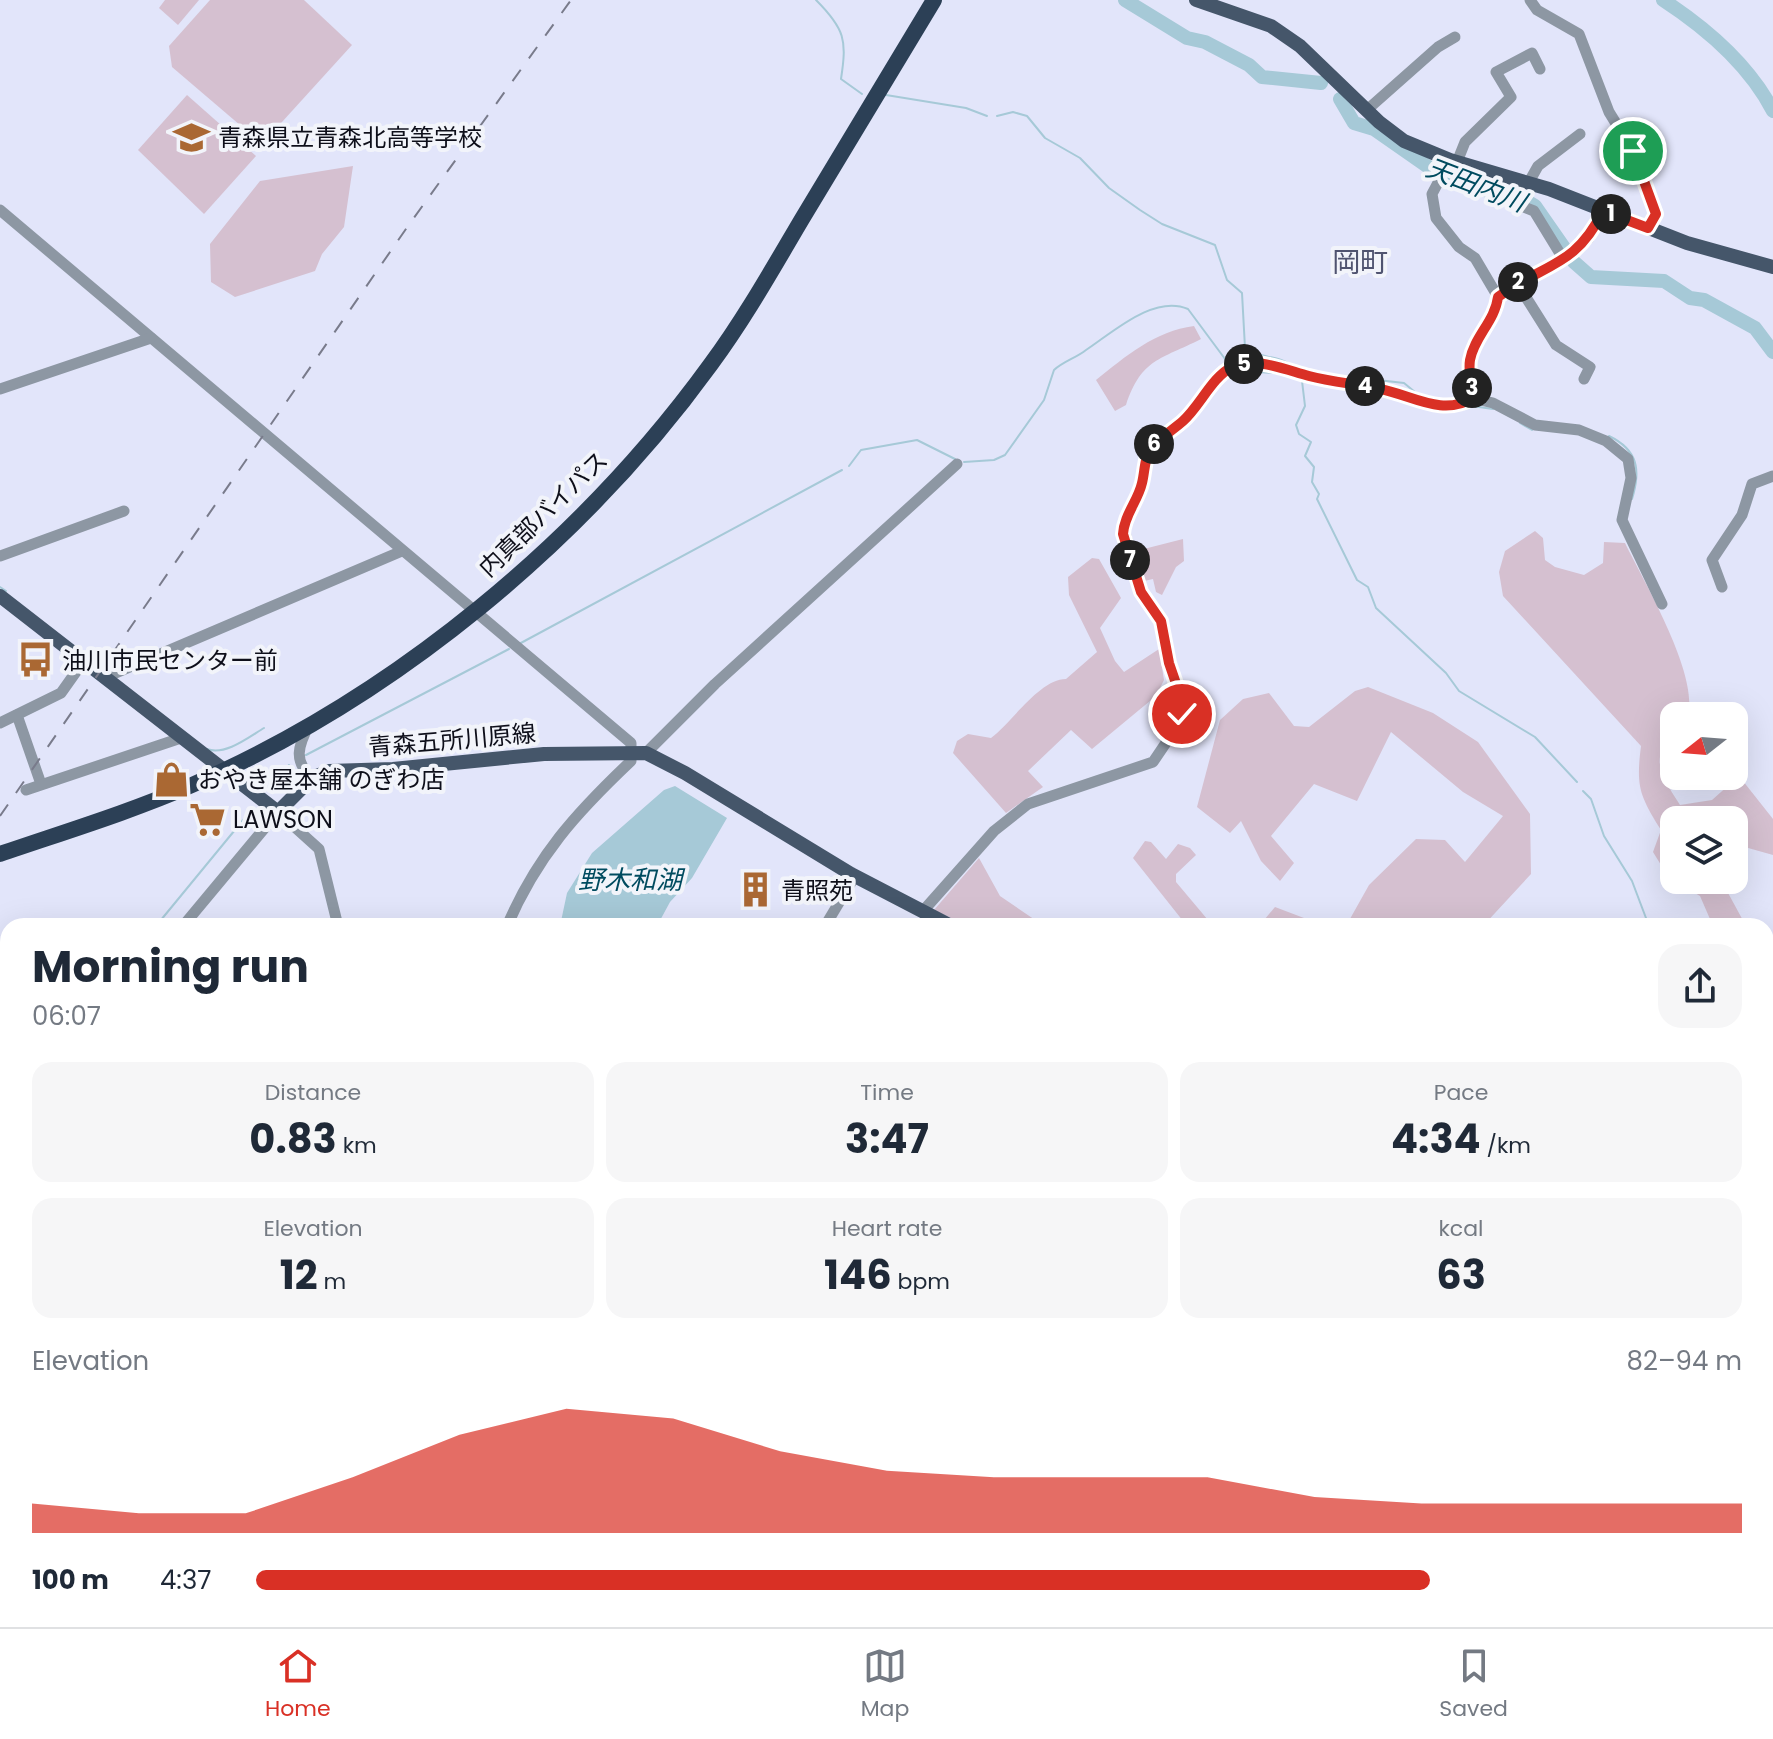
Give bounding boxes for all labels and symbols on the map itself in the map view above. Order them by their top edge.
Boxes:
pin [1599,117,1667,185]
school or university icon: 青森県立青森北高等学校 [173,118,211,156]
place label: 青森県立青森北高等学校 [218,121,482,154]
water label: 天田内川 [1421,150,1534,222]
pin: 1 [1591,194,1631,234]
district label: 岡町 [1332,243,1388,282]
pin: 2 [1498,262,1538,302]
pin: 5 [1224,344,1264,384]
pin: 4 [1345,366,1385,406]
pin: 3 [1452,368,1492,408]
pin: 6 [1134,424,1174,464]
street label: 内真部バイパス [471,444,615,584]
pin: 7 [1110,540,1150,580]
bus stop icon: 油川市民センター前 [17,641,55,679]
place label: 油川市民センター前 [62,644,278,677]
pin [1148,680,1216,748]
north arrow [1660,702,1748,790]
street label: 青森五所川原線 [367,716,537,764]
shop icon: おやき屋本舗 のぎわ店 [153,760,191,798]
place label: おやき屋本舗 のぎわ店 [198,763,444,796]
supermarket icon: LAWSON [188,800,226,838]
place label: LAWSON [233,803,333,836]
water label: 野木和湖 [578,862,686,898]
building icon: 青照苑 [736,871,774,909]
place label: 青照苑 [781,874,853,907]

